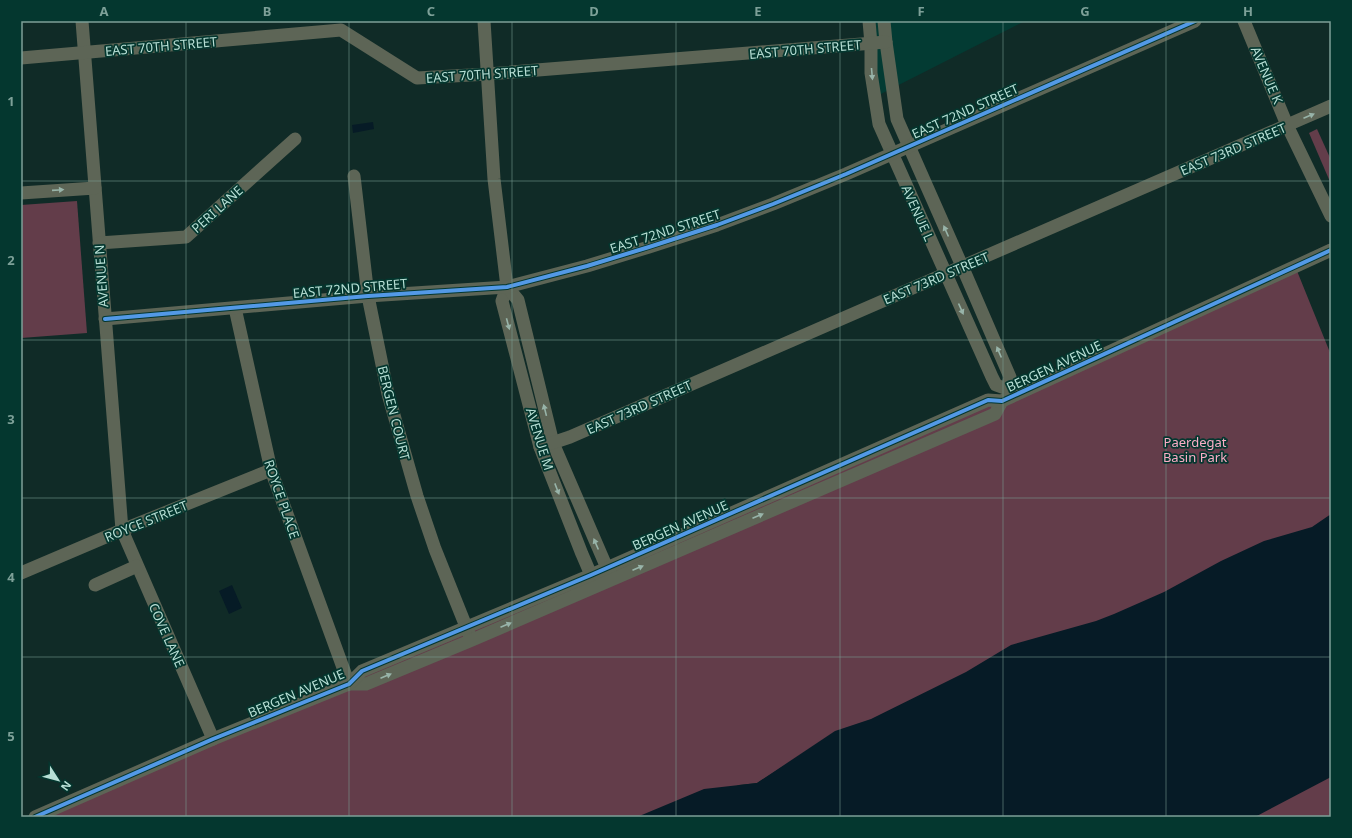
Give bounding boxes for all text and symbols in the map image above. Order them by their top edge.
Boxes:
text: A [100,2,109,20]
text: B [263,2,271,20]
text: C [427,2,435,20]
text: D [589,2,599,20]
text: E [754,2,762,20]
text: F [917,2,925,20]
text: G [1080,2,1090,20]
text: H [1243,2,1253,20]
street label: EAST 70TH STREET [104,32,219,60]
street label: EAST 70TH STREET [748,35,863,63]
street label: AVENUE K [1247,43,1288,107]
street label: EAST 70TH STREET [425,61,540,87]
one-way arrow [869,68,875,80]
street label: EAST 72ND STREET [909,79,1022,143]
text: 1 [7,92,15,110]
one-way arrow [1304,112,1316,118]
street label: EAST 73RD STREET [1177,118,1289,179]
street label: PERI LANE [187,181,247,237]
street label: AVENUE L [898,182,938,244]
one-way arrow [52,187,64,194]
street label: EAST 72ND STREET [608,204,723,257]
one-way arrow [943,225,949,237]
street label: AVENUE N [90,244,112,308]
street label: EAST 73RD STREET [880,247,992,308]
text: 2 [7,251,15,269]
street label: EAST 72ND STREET [292,274,409,302]
one-way arrow [959,304,965,316]
one-way arrow [506,318,512,330]
street label: BERGEN AVENUE [1003,336,1105,396]
one-way arrow [996,347,1002,358]
street label: BERGEN COURT [374,364,415,463]
street label: EAST 73RD STREET [584,375,695,438]
one-way arrow [541,404,547,416]
street label: AVENUE M [522,405,558,473]
text: 3 [7,410,15,428]
park label: Paerdegat Basin Park [1163,433,1227,466]
street label: ROYCE PLACE [260,457,304,541]
one-way arrow [554,483,560,495]
street label: ROYCE STREET [102,496,191,546]
street label: BERGEN AVENUE [629,496,731,554]
one-way arrow [752,513,764,519]
one-way arrow [593,538,599,549]
one-way arrow [633,565,644,571]
text: 4 [7,568,15,586]
street label: COVE LANE [145,600,189,670]
one-way arrow [501,622,513,628]
street label: BERGEN AVENUE [245,665,347,721]
one-way arrow [381,673,392,679]
text: 5 [7,727,15,745]
north arrow [38,760,78,800]
text: N [58,778,75,794]

